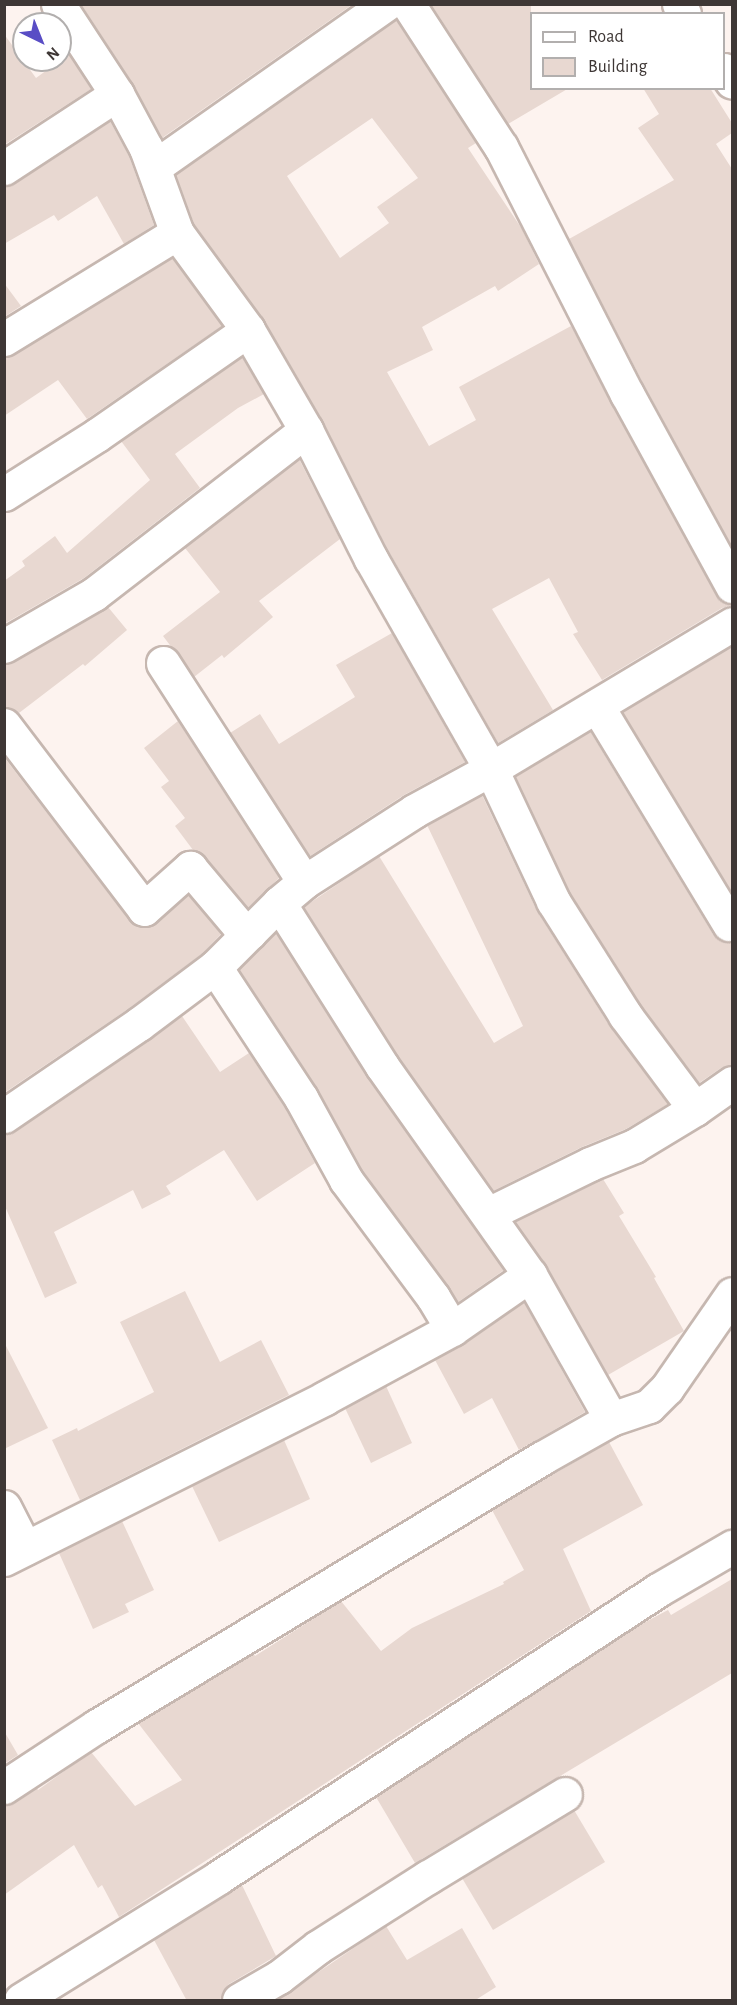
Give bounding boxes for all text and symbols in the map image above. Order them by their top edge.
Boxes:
north arrow [12,12,72,72]
legend [530,12,725,90]
text: Road [588,28,624,46]
text: N [43,44,62,63]
text: Building [588,58,647,76]

